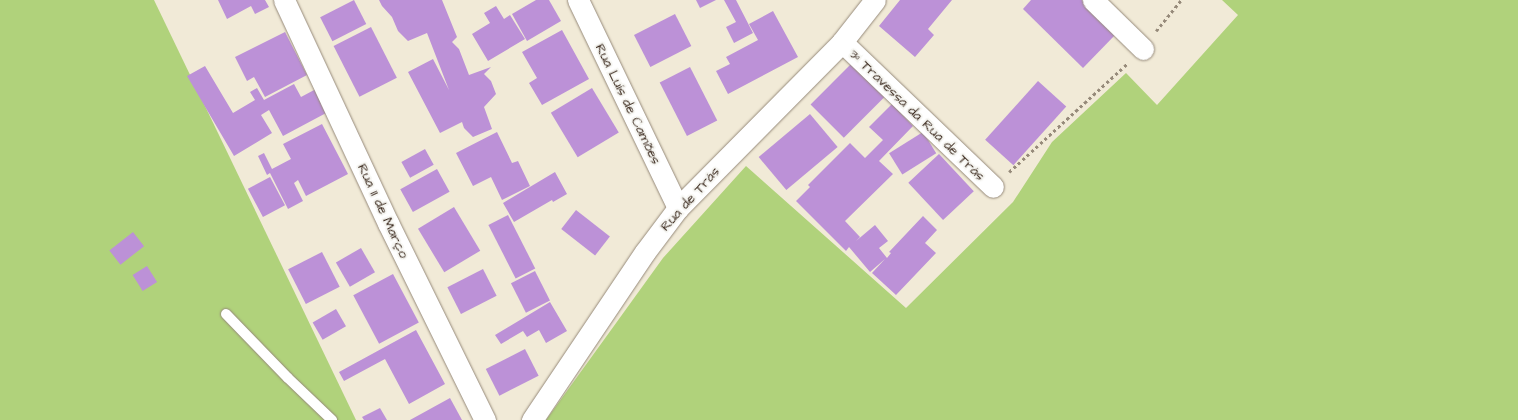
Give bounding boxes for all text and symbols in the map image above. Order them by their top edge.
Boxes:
street label: Rua Luís de Camões [591,41,665,167]
street label: 3ª Travessa da Rua de Trás [846,46,988,184]
street label: Rua 11 de Março [354,161,412,261]
street label: Rua de Trás [657,163,723,235]

